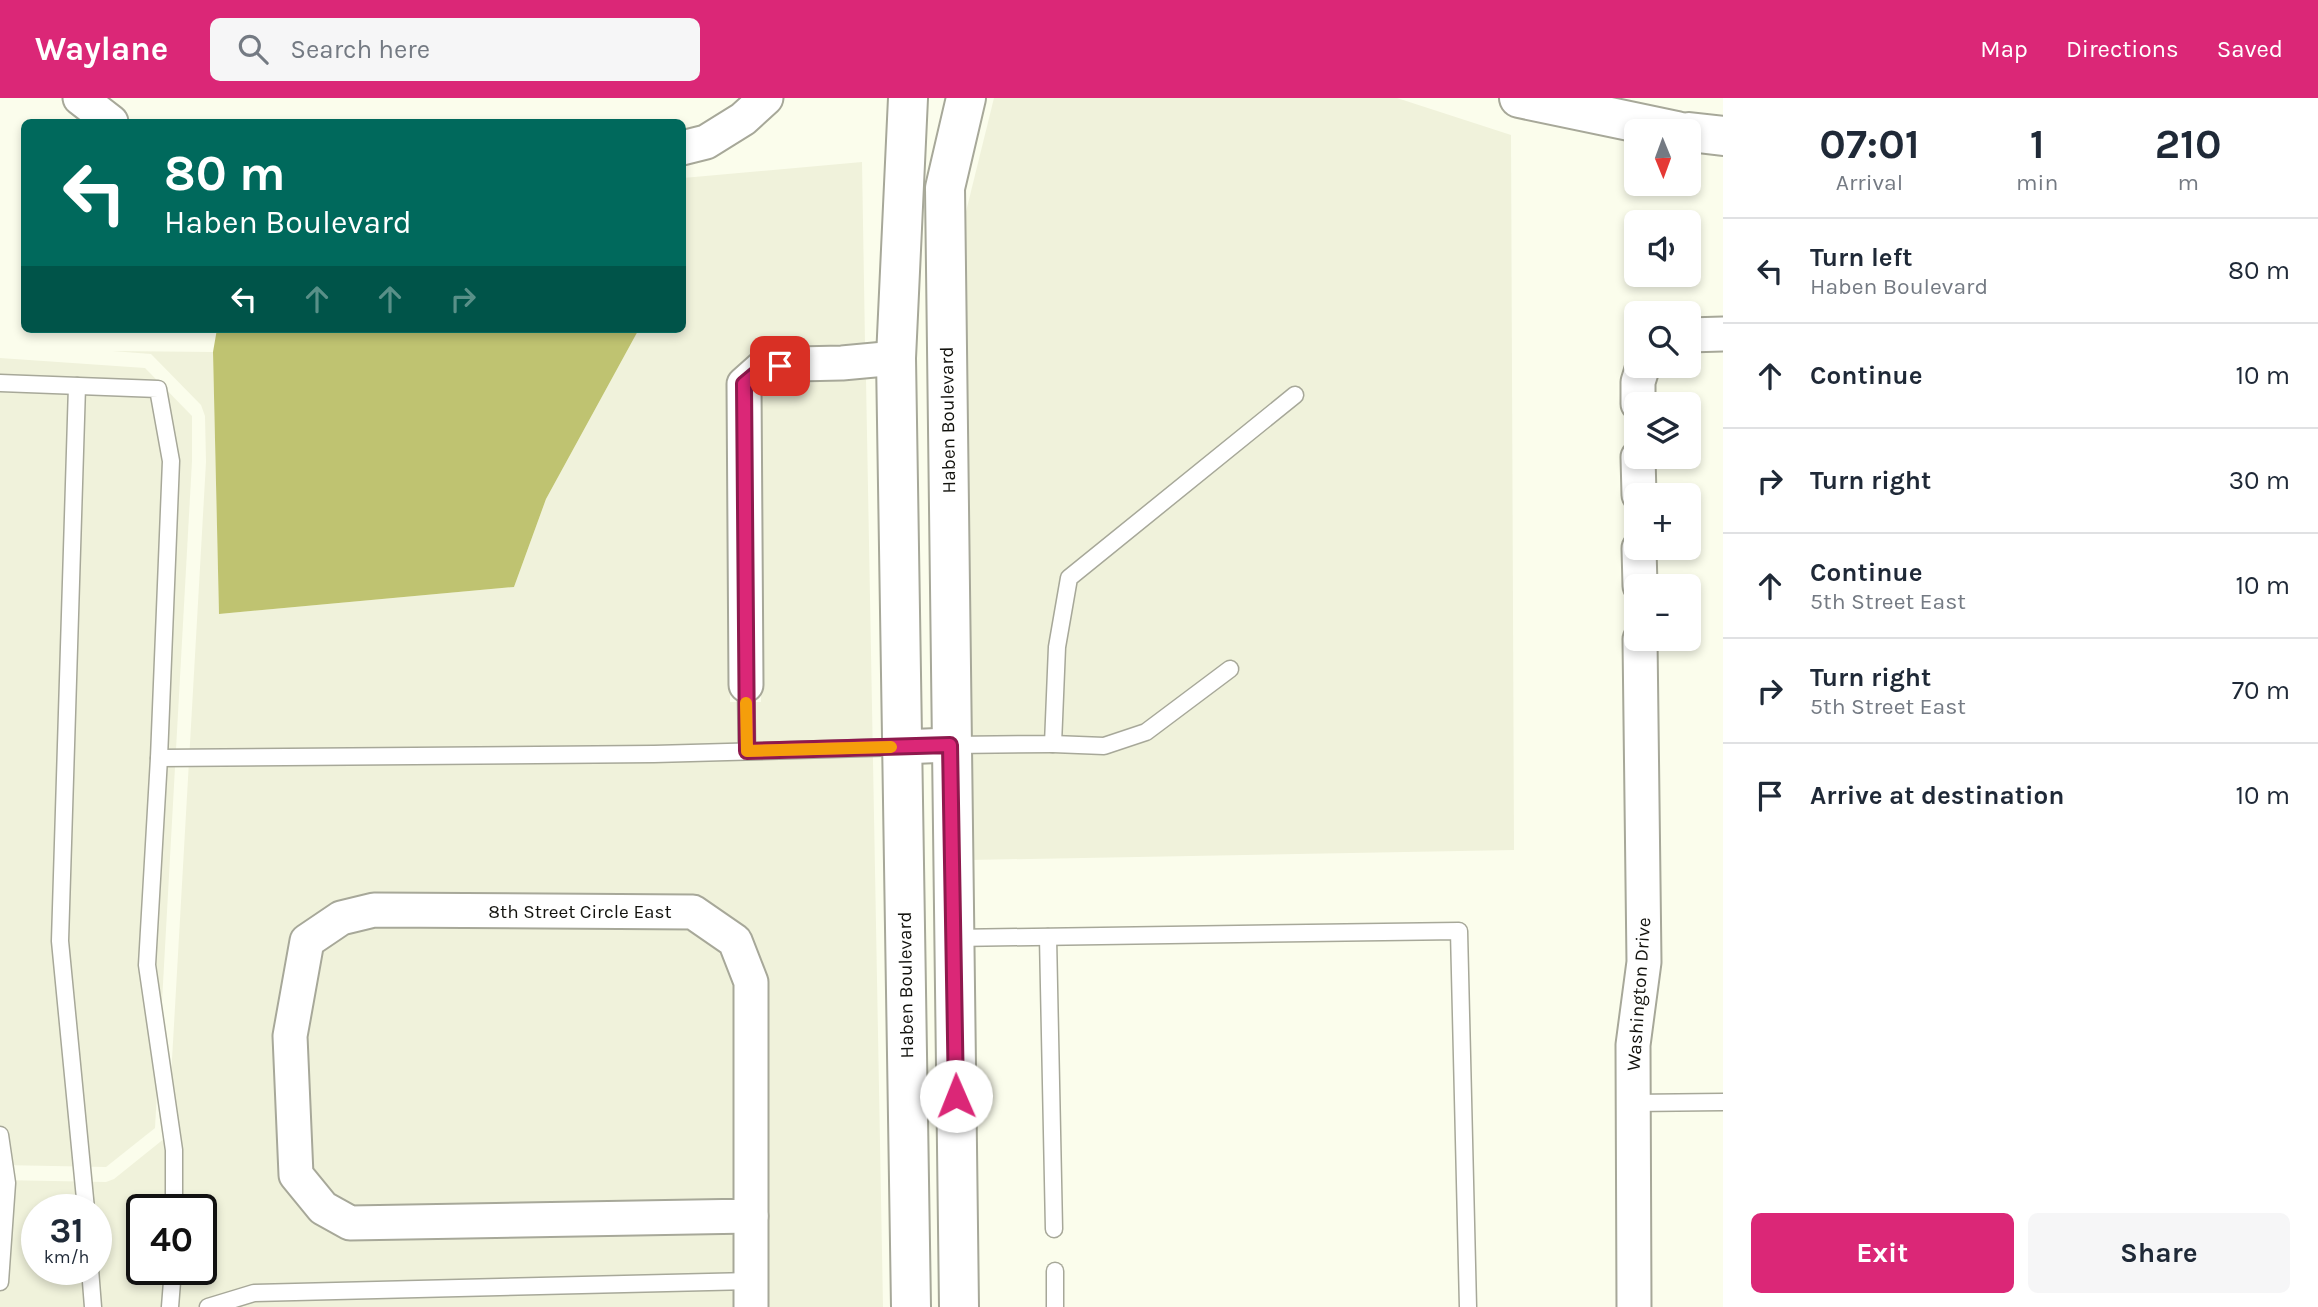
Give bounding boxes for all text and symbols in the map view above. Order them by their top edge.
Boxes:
search box [210,18,700,81]
text: Waylane [35,30,168,68]
icon: search [234,30,272,68]
text: Search here [290,34,430,65]
text: Map [1980,35,2028,63]
text: Directions [2066,35,2179,63]
text: Saved [2217,35,2283,63]
north arrow [1624,119,1701,196]
map controls [1624,119,1701,651]
text: 07:01 [1819,119,1920,169]
text: 1 [2030,119,2045,169]
text: 210 [2155,119,2222,169]
text: 80 m [164,145,286,202]
icon: left [49,147,140,238]
text: Arrival [1836,169,1903,196]
text: min [2016,169,2058,196]
text: m [2177,169,2199,196]
text: Haben Boulevard [164,204,412,241]
button: sound [1624,210,1701,287]
text: Turn left [1810,242,1912,273]
icon: left [1751,252,1789,290]
text: 80 m [2228,255,2290,286]
text: Haben Boulevard [1810,273,1988,300]
icon: left [225,280,263,318]
icon: ahead [298,280,336,318]
icon: ahead [371,280,409,318]
icon: right [444,280,482,318]
button: search [1624,301,1701,378]
pin [750,336,810,396]
street label: Haben Boulevard [936,346,960,494]
icon: arrive [761,347,799,385]
icon: ahead [1751,357,1789,395]
text: Continue [1810,360,1922,391]
text: 10 m [2235,360,2290,391]
button: layers [1624,392,1701,469]
icon: right [1751,462,1789,500]
text: Turn right [1810,465,1931,496]
text: 30 m [2229,465,2290,496]
button: + [1624,483,1701,560]
text: Continue [1810,557,1922,588]
icon: ahead [1751,567,1789,605]
text: 10 m [2235,570,2290,601]
button: − [1624,574,1701,651]
text: 5th Street East [1810,588,1966,615]
text: Turn right [1810,662,1931,693]
icon: right [1751,672,1789,710]
text: 70 m [2232,675,2290,706]
text: 5th Street East [1810,693,1966,720]
icon: arrive [1751,777,1789,815]
text: Arrive at destination [1810,780,2064,811]
text: 10 m [2235,780,2290,811]
street label: 8th Street Circle East [488,901,672,923]
street label: Haben Boulevard [894,911,918,1059]
street label: Washington Drive [1623,916,1655,1072]
position arrow [919,1059,993,1133]
speed limit sign: 40 [126,1194,217,1285]
text: 31 [49,1210,84,1251]
button: Exit [1751,1213,2014,1293]
button: Share [2028,1213,2290,1293]
text: km/h [44,1246,89,1268]

